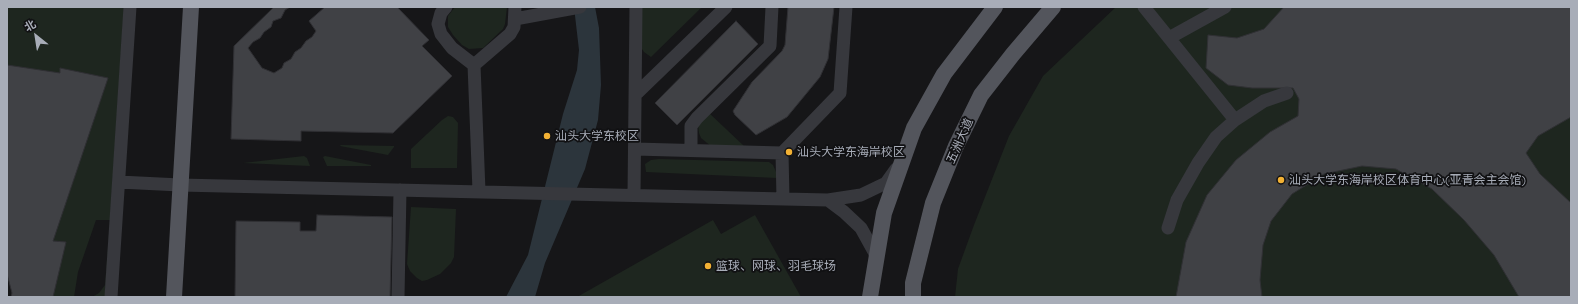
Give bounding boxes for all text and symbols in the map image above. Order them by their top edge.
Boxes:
north arrow [16,16,56,56]
text: 北 [22,17,38,34]
street label: 五洲大道 [944,116,976,166]
place label: 汕头大学东校区 [555,129,639,143]
marker: 汕头大学东校区 [542,131,552,141]
place label: 汕头大学东海岸校区 [797,145,905,159]
marker: 汕头大学东海岸校区 [784,147,794,157]
place label: 汕头大学东海岸校区体育中心(亚青会主会馆) [1289,173,1526,187]
marker: 汕头大学东海岸校区体育中心(亚青会主会馆) [1276,175,1286,185]
place label: 篮球、网球、羽毛球场 [716,259,836,273]
marker: 篮球、网球、羽毛球场 [703,261,713,271]

